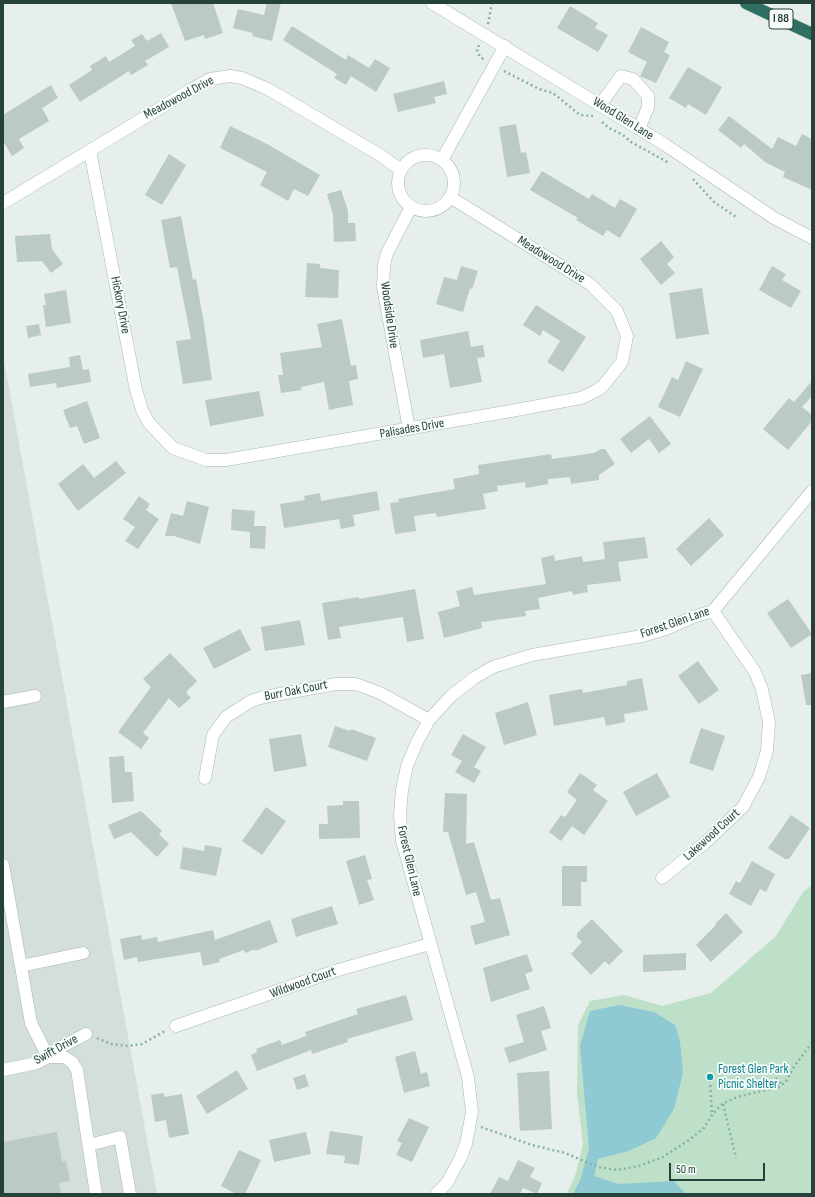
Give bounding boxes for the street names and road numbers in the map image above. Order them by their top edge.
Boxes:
road number: I 88 [769,9,793,29]
street label: Meadowood Drive [141,73,217,123]
street label: Wood Glen Lane [590,94,656,144]
street label: Meadowood Drive [514,233,588,287]
street label: Hickory Drive [107,275,133,335]
street label: Woodside Drive [377,281,401,349]
street label: Palisades Drive [379,416,445,442]
street label: Forest Glen Lane [638,604,712,642]
street label: Burr Oak Court [263,677,329,705]
street label: Lakewood Court [681,806,743,864]
street label: Forest Glen Lane [393,824,425,898]
street label: Wildwood Court [268,964,338,1002]
street label: Swift Drive [31,1032,81,1068]

